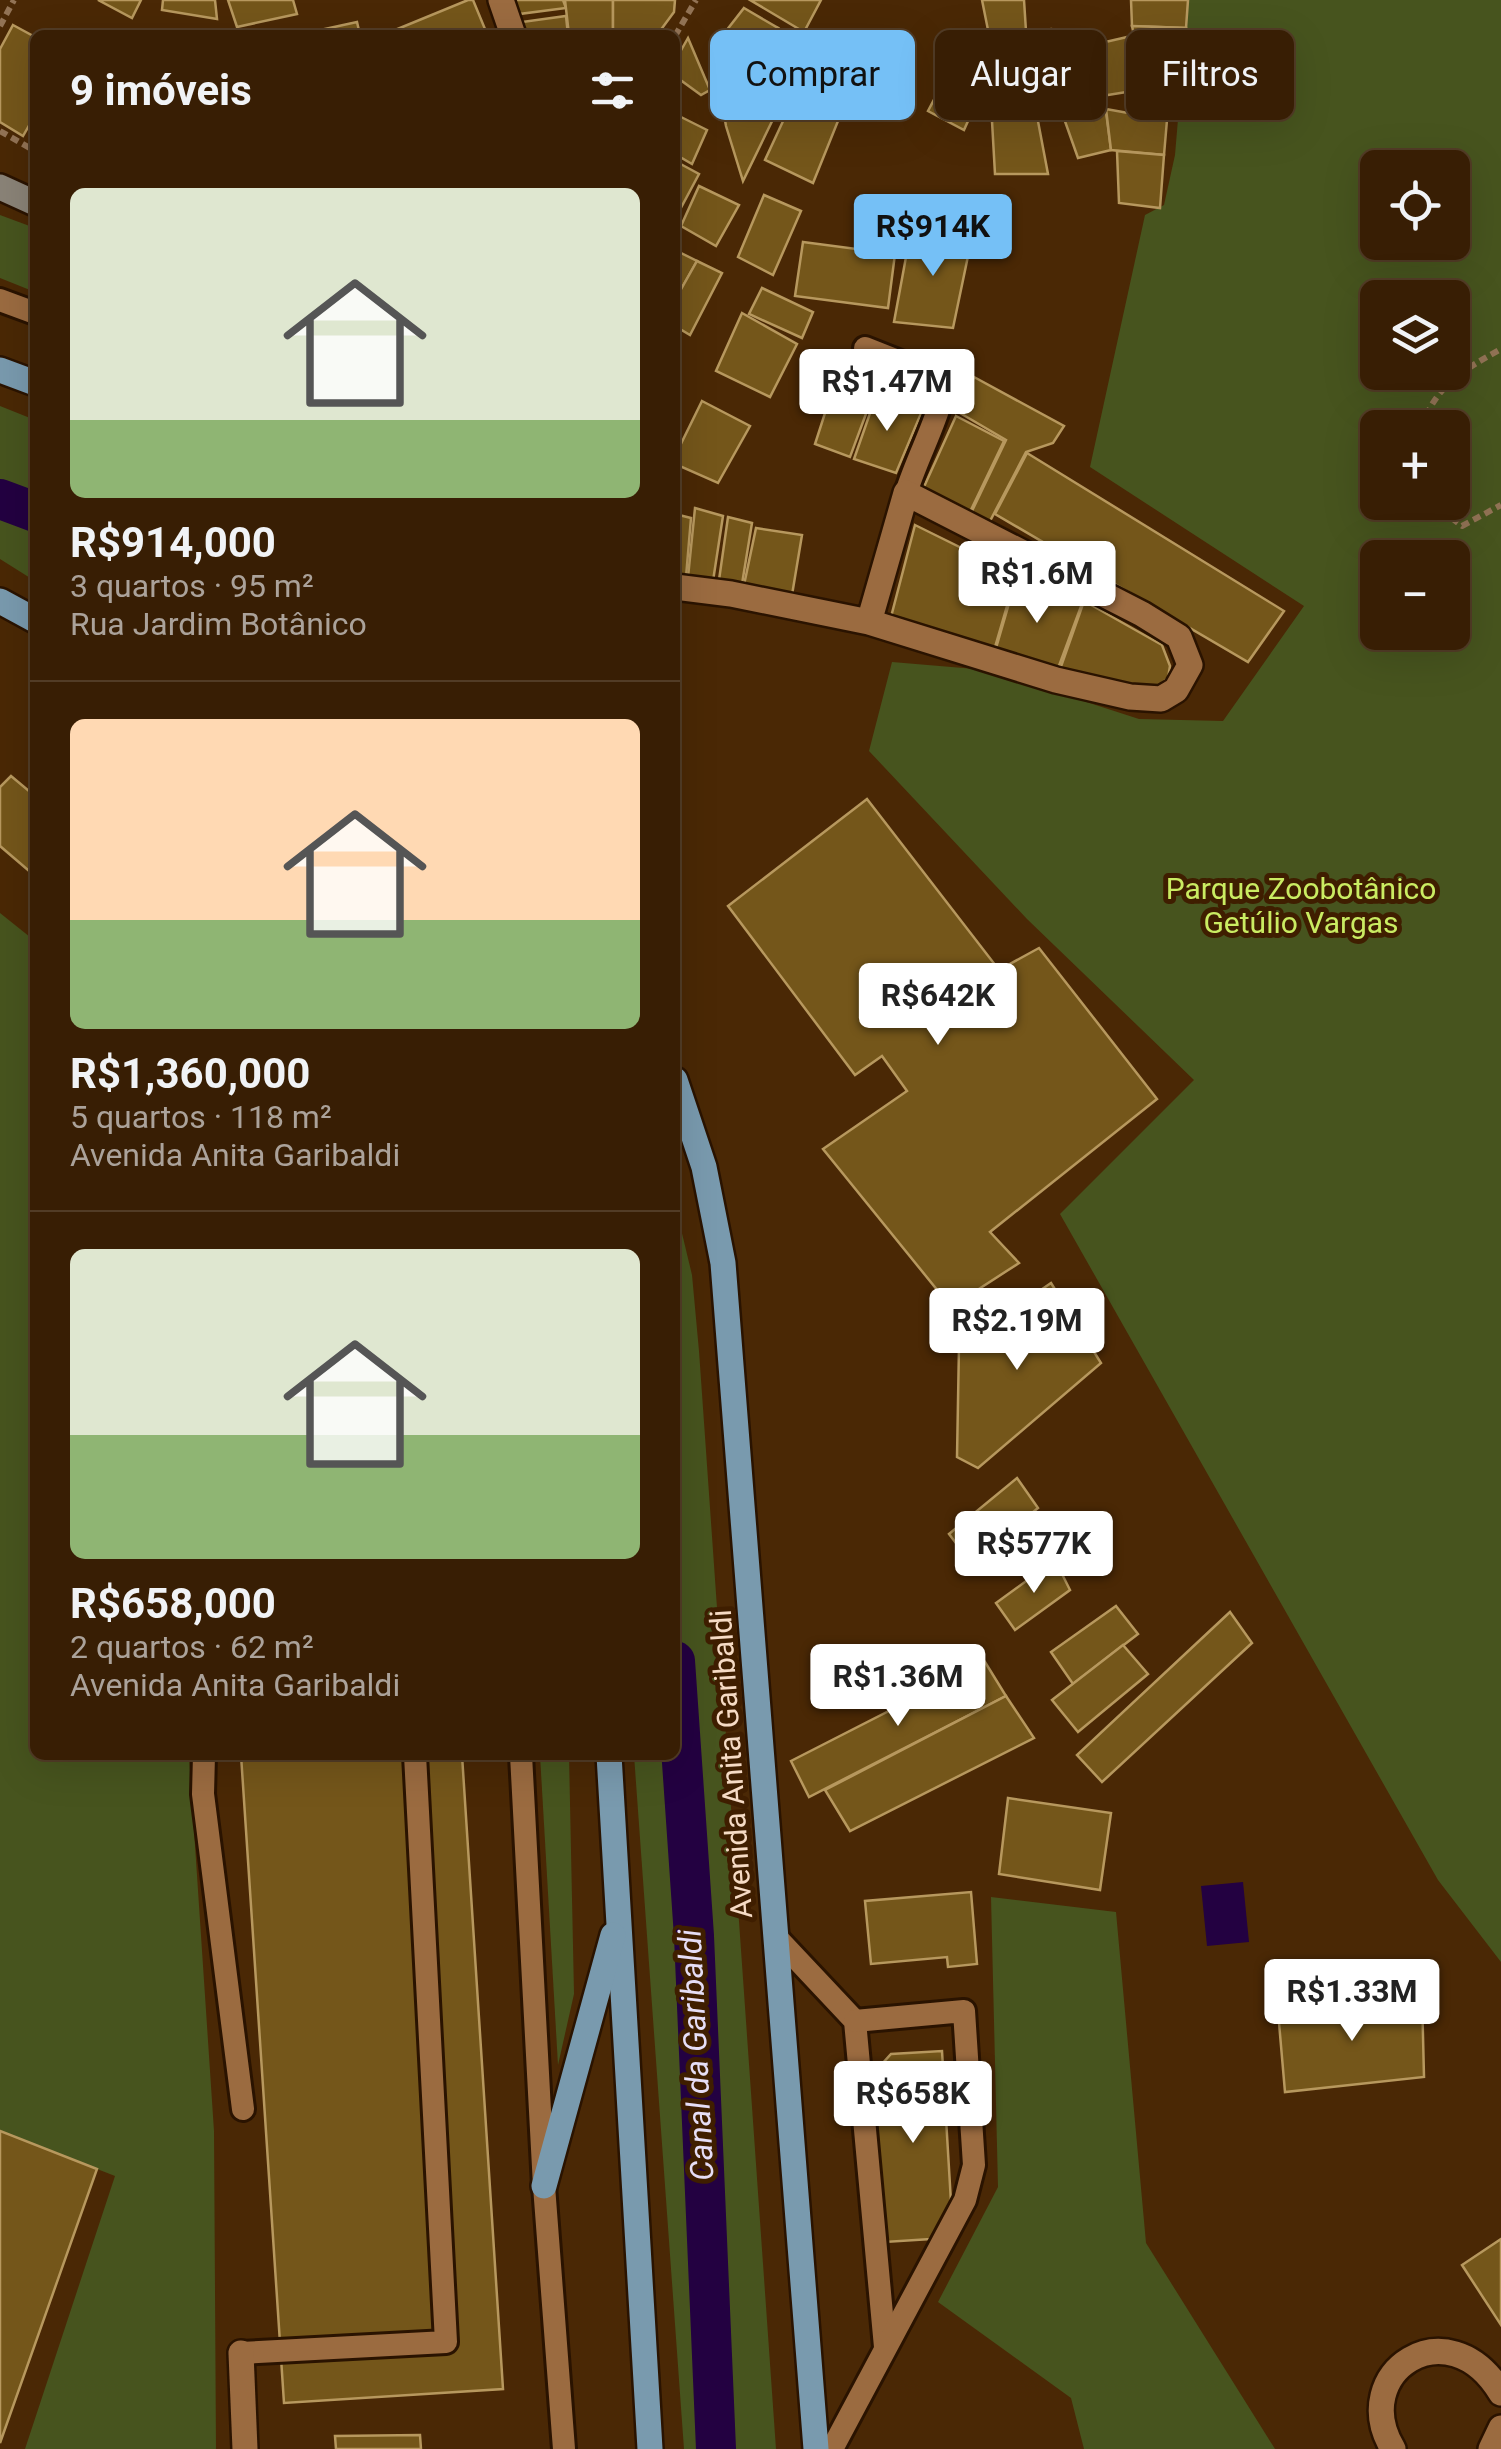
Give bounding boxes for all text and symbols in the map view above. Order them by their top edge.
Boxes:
chip: Comprar [710,30,915,120]
chip: Alugar [935,30,1106,120]
chip: Filtros [1126,30,1294,120]
icon: filters [585,63,640,118]
text: 9 imóveis [70,66,252,115]
map controls [1360,150,1470,650]
button: locate [1360,150,1470,260]
pin: R$914K [852,194,1014,279]
text: R$914K [876,207,990,245]
icon: home [265,253,445,433]
button: layers [1360,280,1470,390]
pin: R$1.47M [795,349,979,434]
text: R$1.47M [821,362,953,400]
button: + [1360,410,1470,520]
text: R$914,000 [70,518,276,567]
button: − [1360,540,1470,650]
pin: R$1.6M [956,541,1118,626]
text: R$1.6M [981,554,1093,592]
text: 3 quartos · 95 m² [70,567,314,605]
text: Rua Jardim Botânico [70,605,367,643]
icon: home [265,784,445,964]
park label: Parque Zoobotânico Getúlio Vargas [1166,871,1436,940]
pin: R$642K [857,963,1019,1048]
text: R$642K [881,976,995,1014]
text: R$1,360,000 [70,1049,310,1098]
text: 5 quartos · 118 m² [70,1098,332,1136]
text: Avenida Anita Garibaldi [70,1136,400,1174]
pin: R$2.19M [925,1288,1109,1373]
text: R$2.19M [951,1301,1083,1339]
icon: home [265,1314,445,1494]
pin: R$577K [953,1511,1115,1596]
text: R$577K [977,1524,1091,1562]
text: R$658,000 [70,1579,276,1628]
street label: Avenida Anita Garibaldi [703,1608,759,1920]
text: 2 quartos · 62 m² [70,1628,314,1666]
pin: R$1.36M [806,1644,990,1729]
text: R$1.36M [832,1657,964,1695]
text: Avenida Anita Garibaldi [70,1666,400,1704]
water label: Canal da Garibaldi [670,1928,722,2182]
pin: R$1.33M [1260,1959,1444,2044]
text: R$1.33M [1286,1972,1418,2010]
pin: R$658K [832,2061,994,2146]
text: R$658K [856,2074,970,2112]

